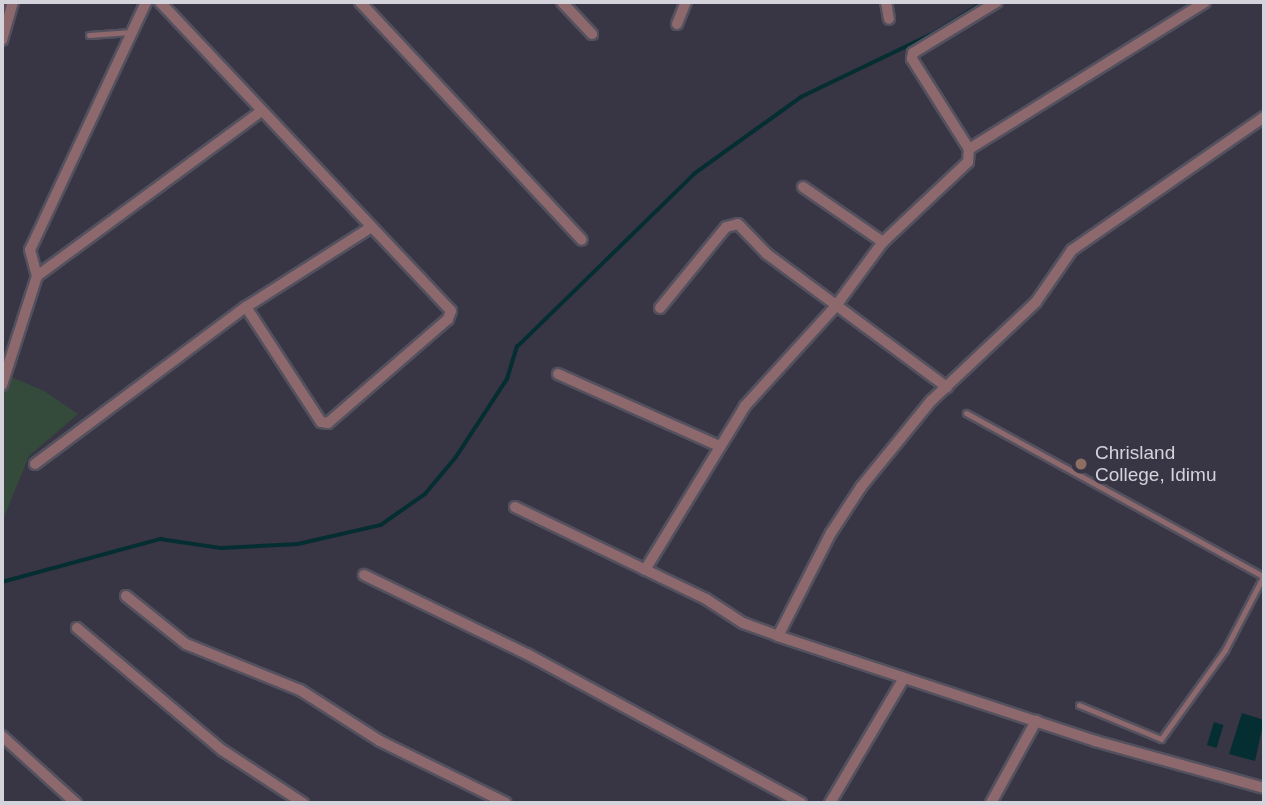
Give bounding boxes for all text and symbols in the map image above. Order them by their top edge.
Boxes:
place label: Chrisland College, Idimu [1095,442,1216,486]
marker: Chrisland College, Idimu [1073,456,1089,472]

